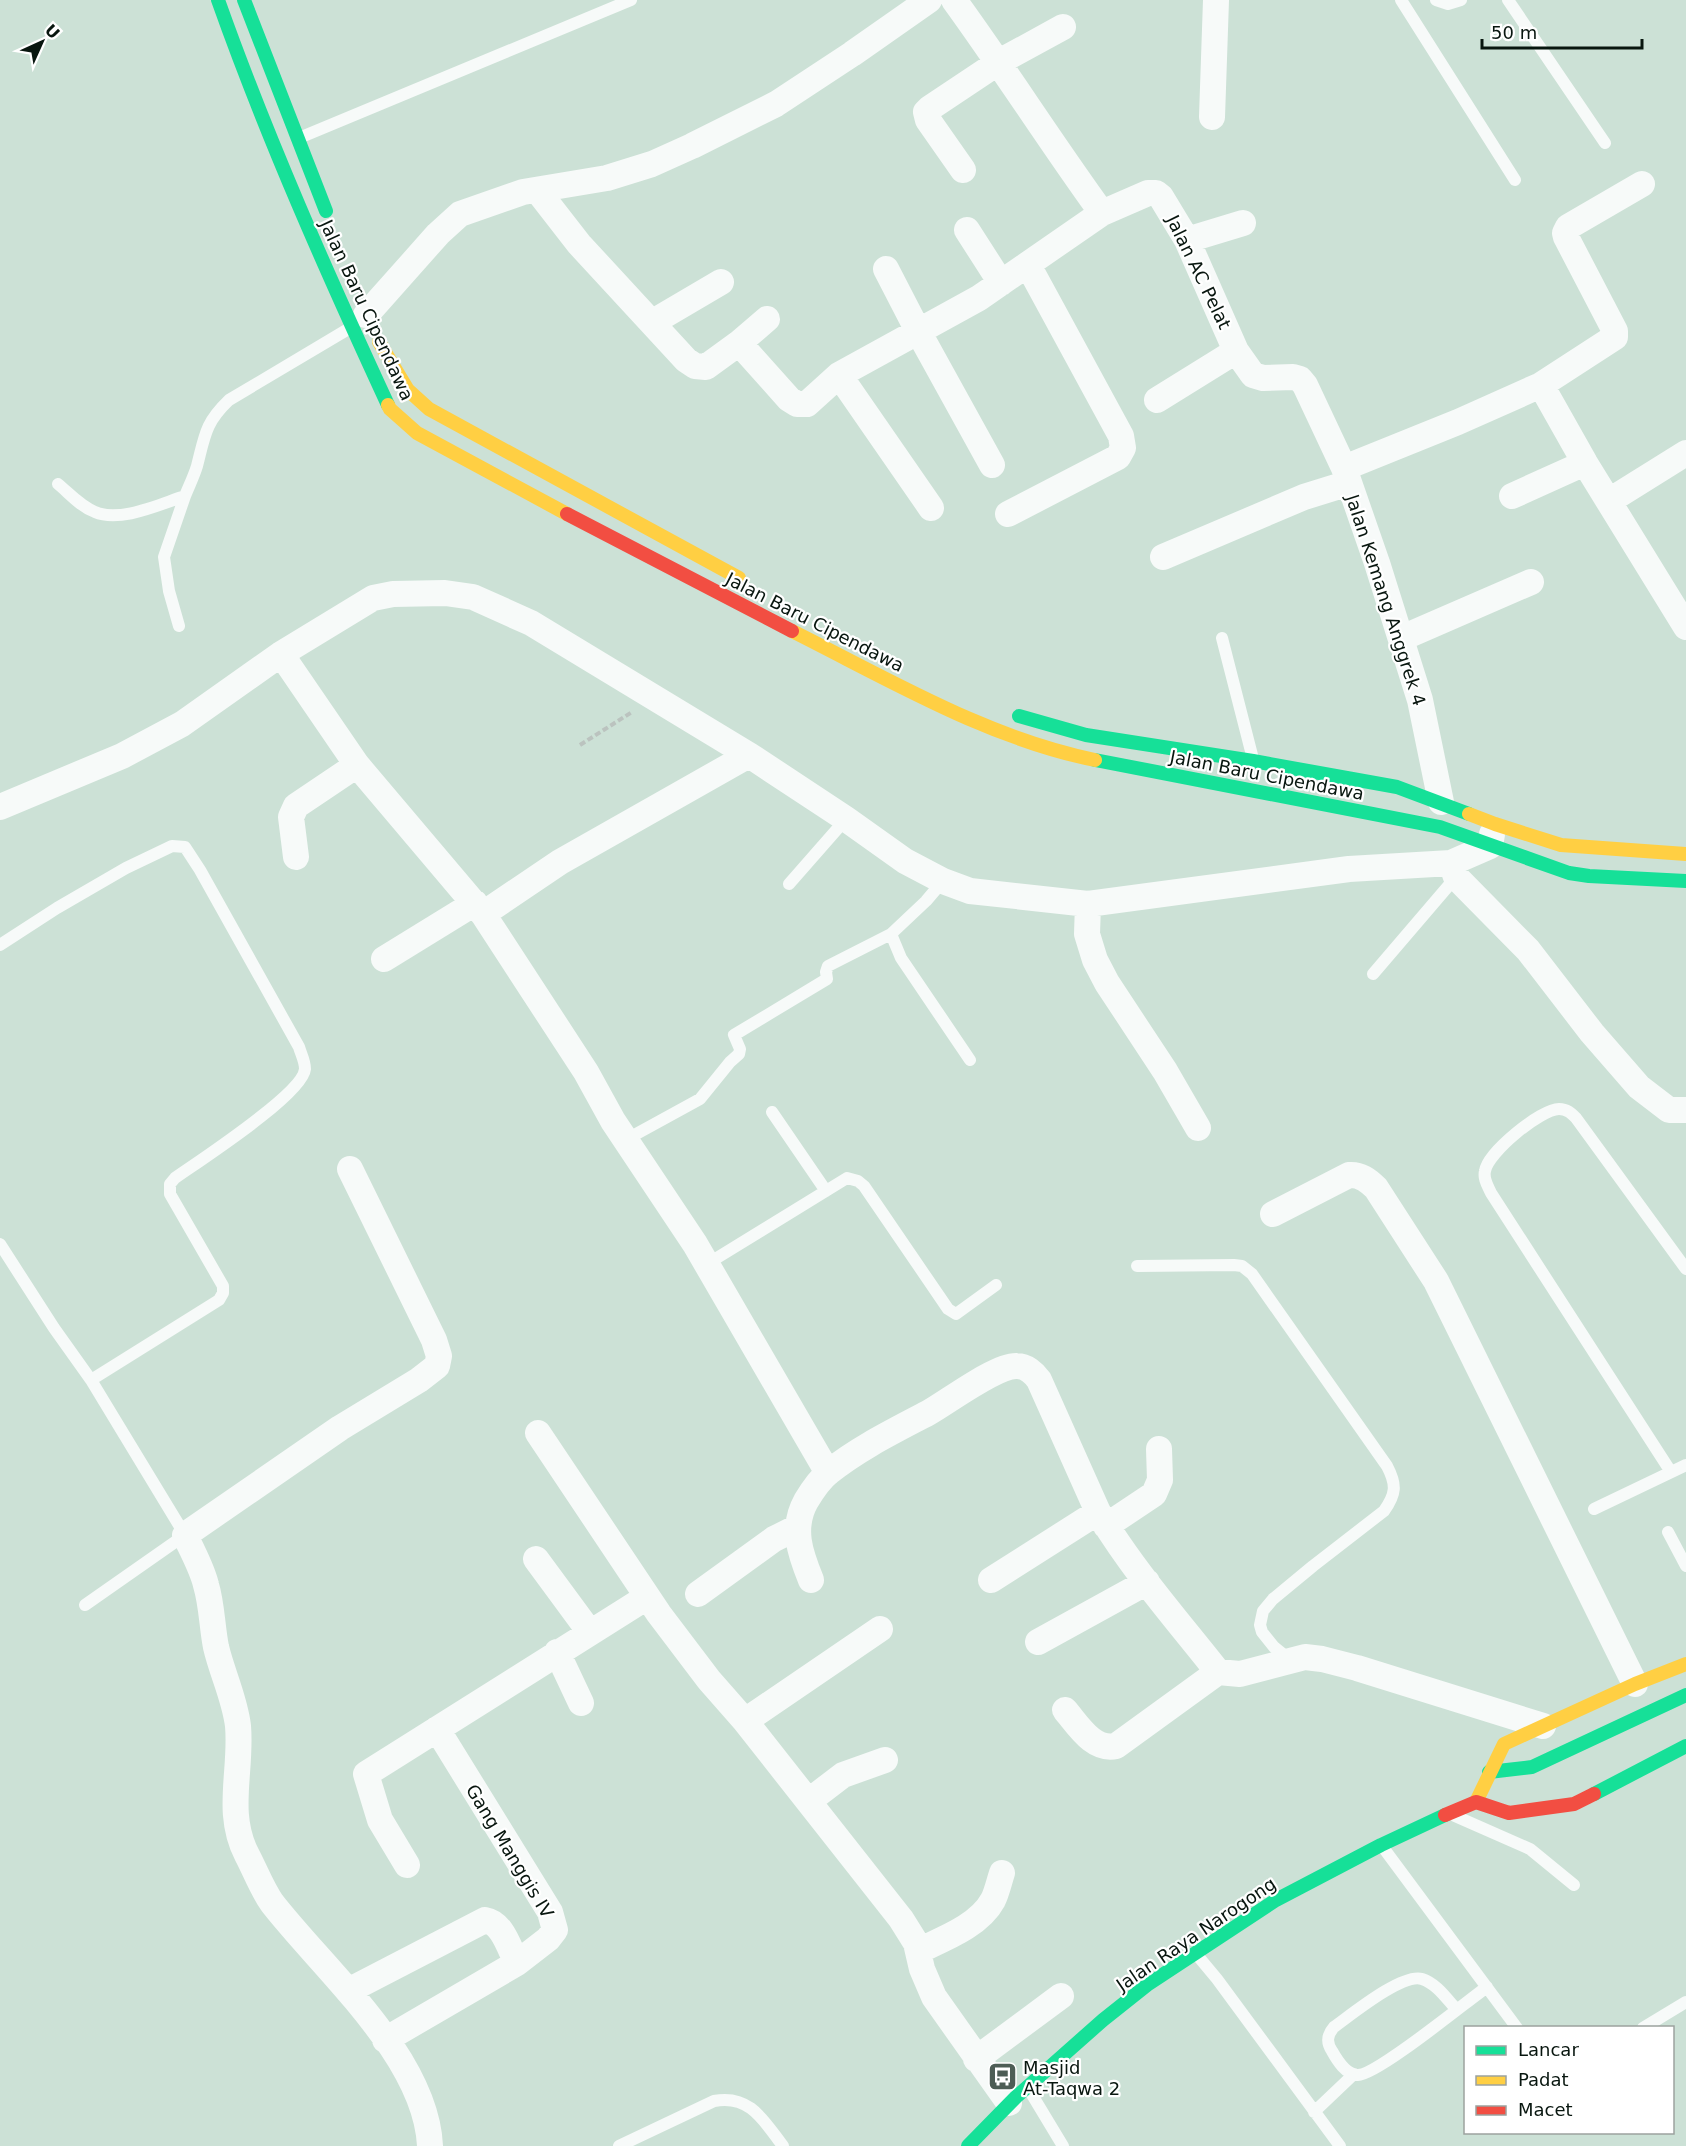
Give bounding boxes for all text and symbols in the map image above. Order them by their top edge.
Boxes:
north arrow [12,12,72,72]
scale bar [1482,12,1642,50]
text: U [41,20,64,43]
text: 50 m [1491,22,1537,43]
street label: Jalan AC Pelat [1162,211,1236,332]
street label: Jalan Baru Cipendawa [315,215,418,404]
street label: Jalan Kemang Anggrek 4 [1342,491,1430,708]
street label: Jalan Baru Cipendawa [722,567,908,676]
street label: Jalan Baru Cipendawa [1167,746,1366,804]
street label: Gang Manggis IV [462,1780,559,1922]
street label: Jalan Raya Narogong [1111,1873,1280,1996]
legend [1464,2026,1674,2134]
text: Lancar [1518,2039,1579,2060]
place label: Masjid At-Taqwa 2 [1023,2057,1120,2099]
bus stop icon: Masjid At-Taqwa 2 [986,2061,1018,2093]
text: Padat [1518,2069,1569,2090]
text: Macet [1518,2099,1573,2120]

